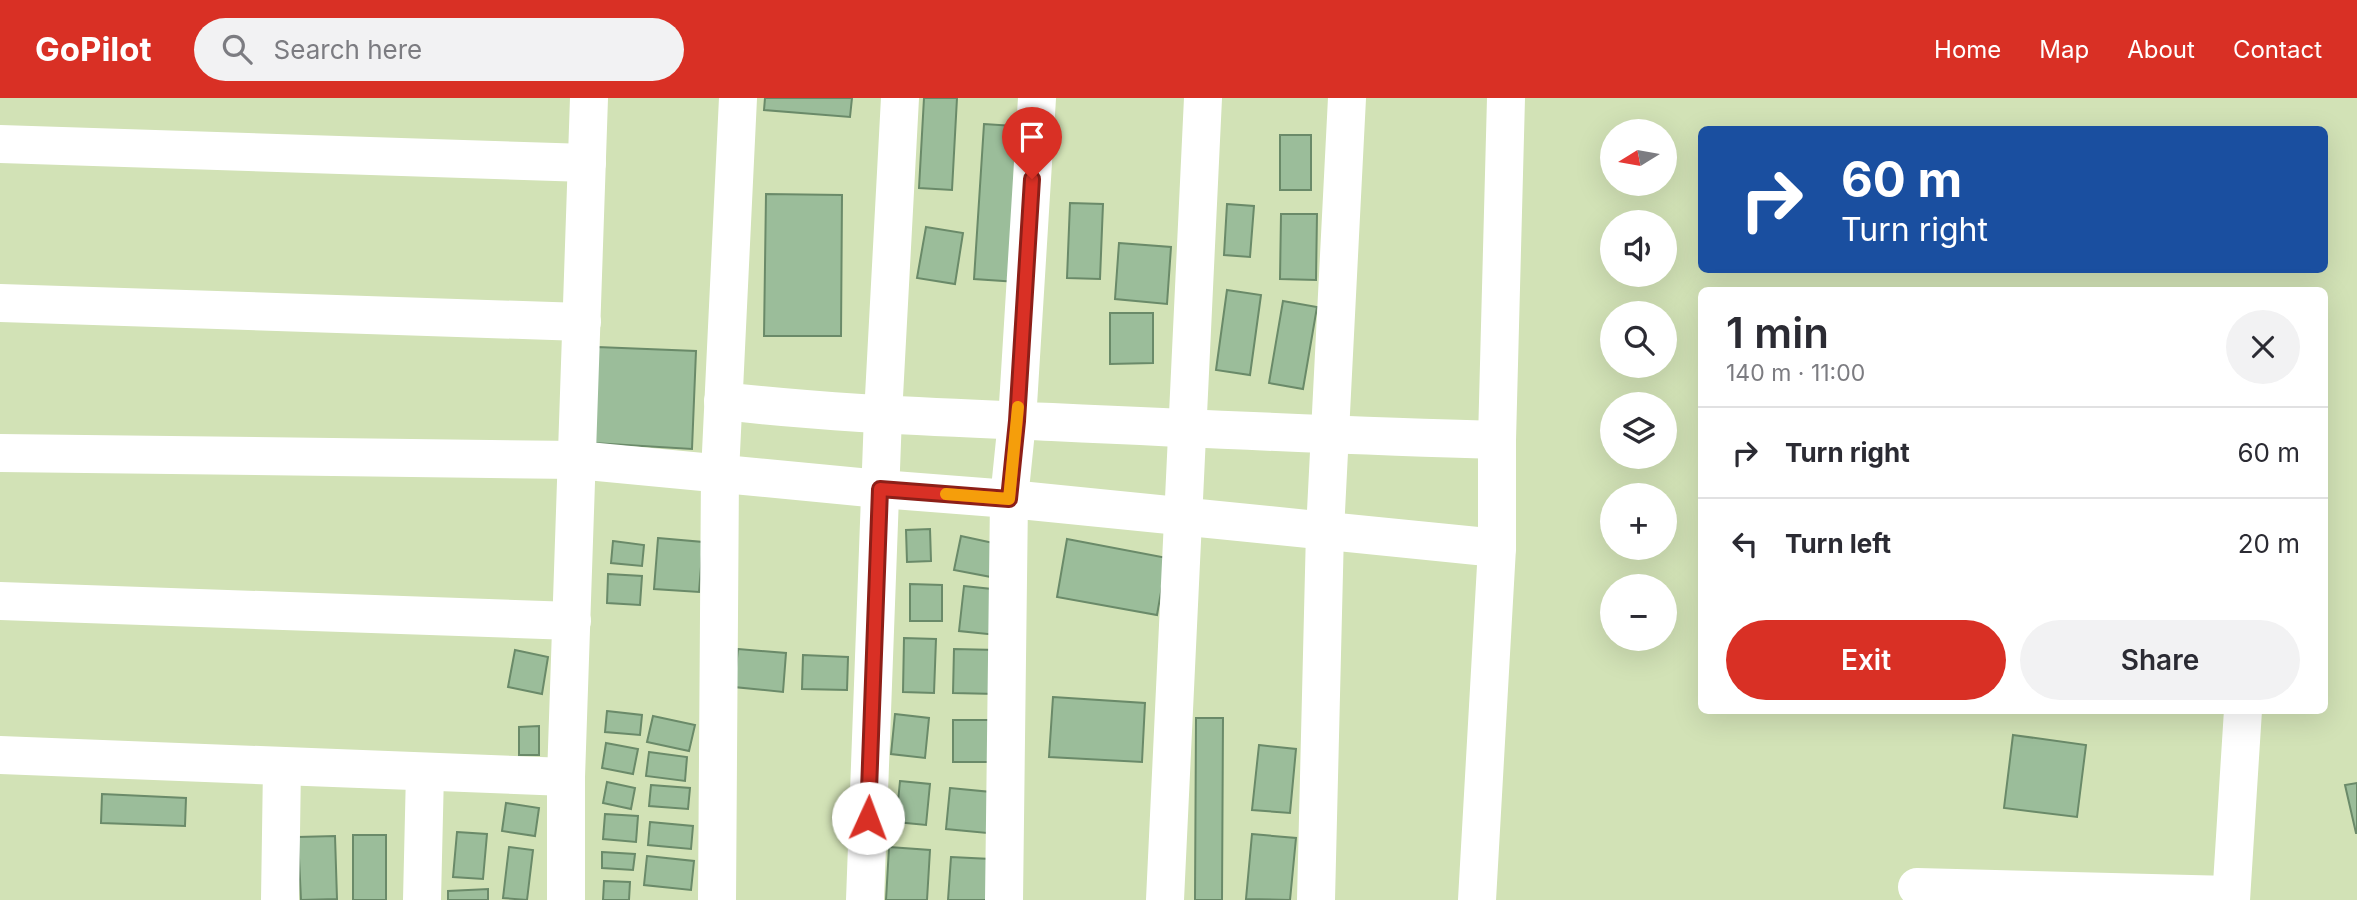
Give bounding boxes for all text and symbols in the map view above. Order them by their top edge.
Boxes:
search box [194,18,684,81]
text: GoPilot [35,29,152,69]
icon: search [218,30,256,68]
text: Search here [274,34,422,65]
text: Home [1934,35,2001,64]
text: Map [2039,35,2089,64]
text: About [2127,35,2195,64]
text: Contact [2233,35,2322,64]
pin [1002,107,1062,179]
icon: arrive [1013,118,1051,156]
north arrow [1600,119,1676,196]
map controls [1600,119,1677,651]
text: 60 m [1841,150,1962,209]
icon: right [1726,154,1817,245]
button: sound [1600,210,1677,287]
text: Turn right [1841,210,1988,249]
button: search [1600,301,1677,378]
text: 1 min [1726,307,1829,358]
button: close [2226,310,2300,384]
text: 140 m · 11:00 [1726,359,1865,387]
button: layers [1600,392,1677,469]
icon: right [1726,434,1764,472]
text: Turn right [1785,437,1910,468]
text: 60 m [2237,437,2300,468]
button: + [1600,483,1677,560]
icon: left [1726,525,1764,563]
text: Turn left [1785,528,1891,559]
text: 20 m [2238,528,2300,559]
button: − [1600,574,1677,651]
button: Exit [1726,620,2006,700]
button: Share [2020,620,2300,700]
position arrow [831,781,905,855]

